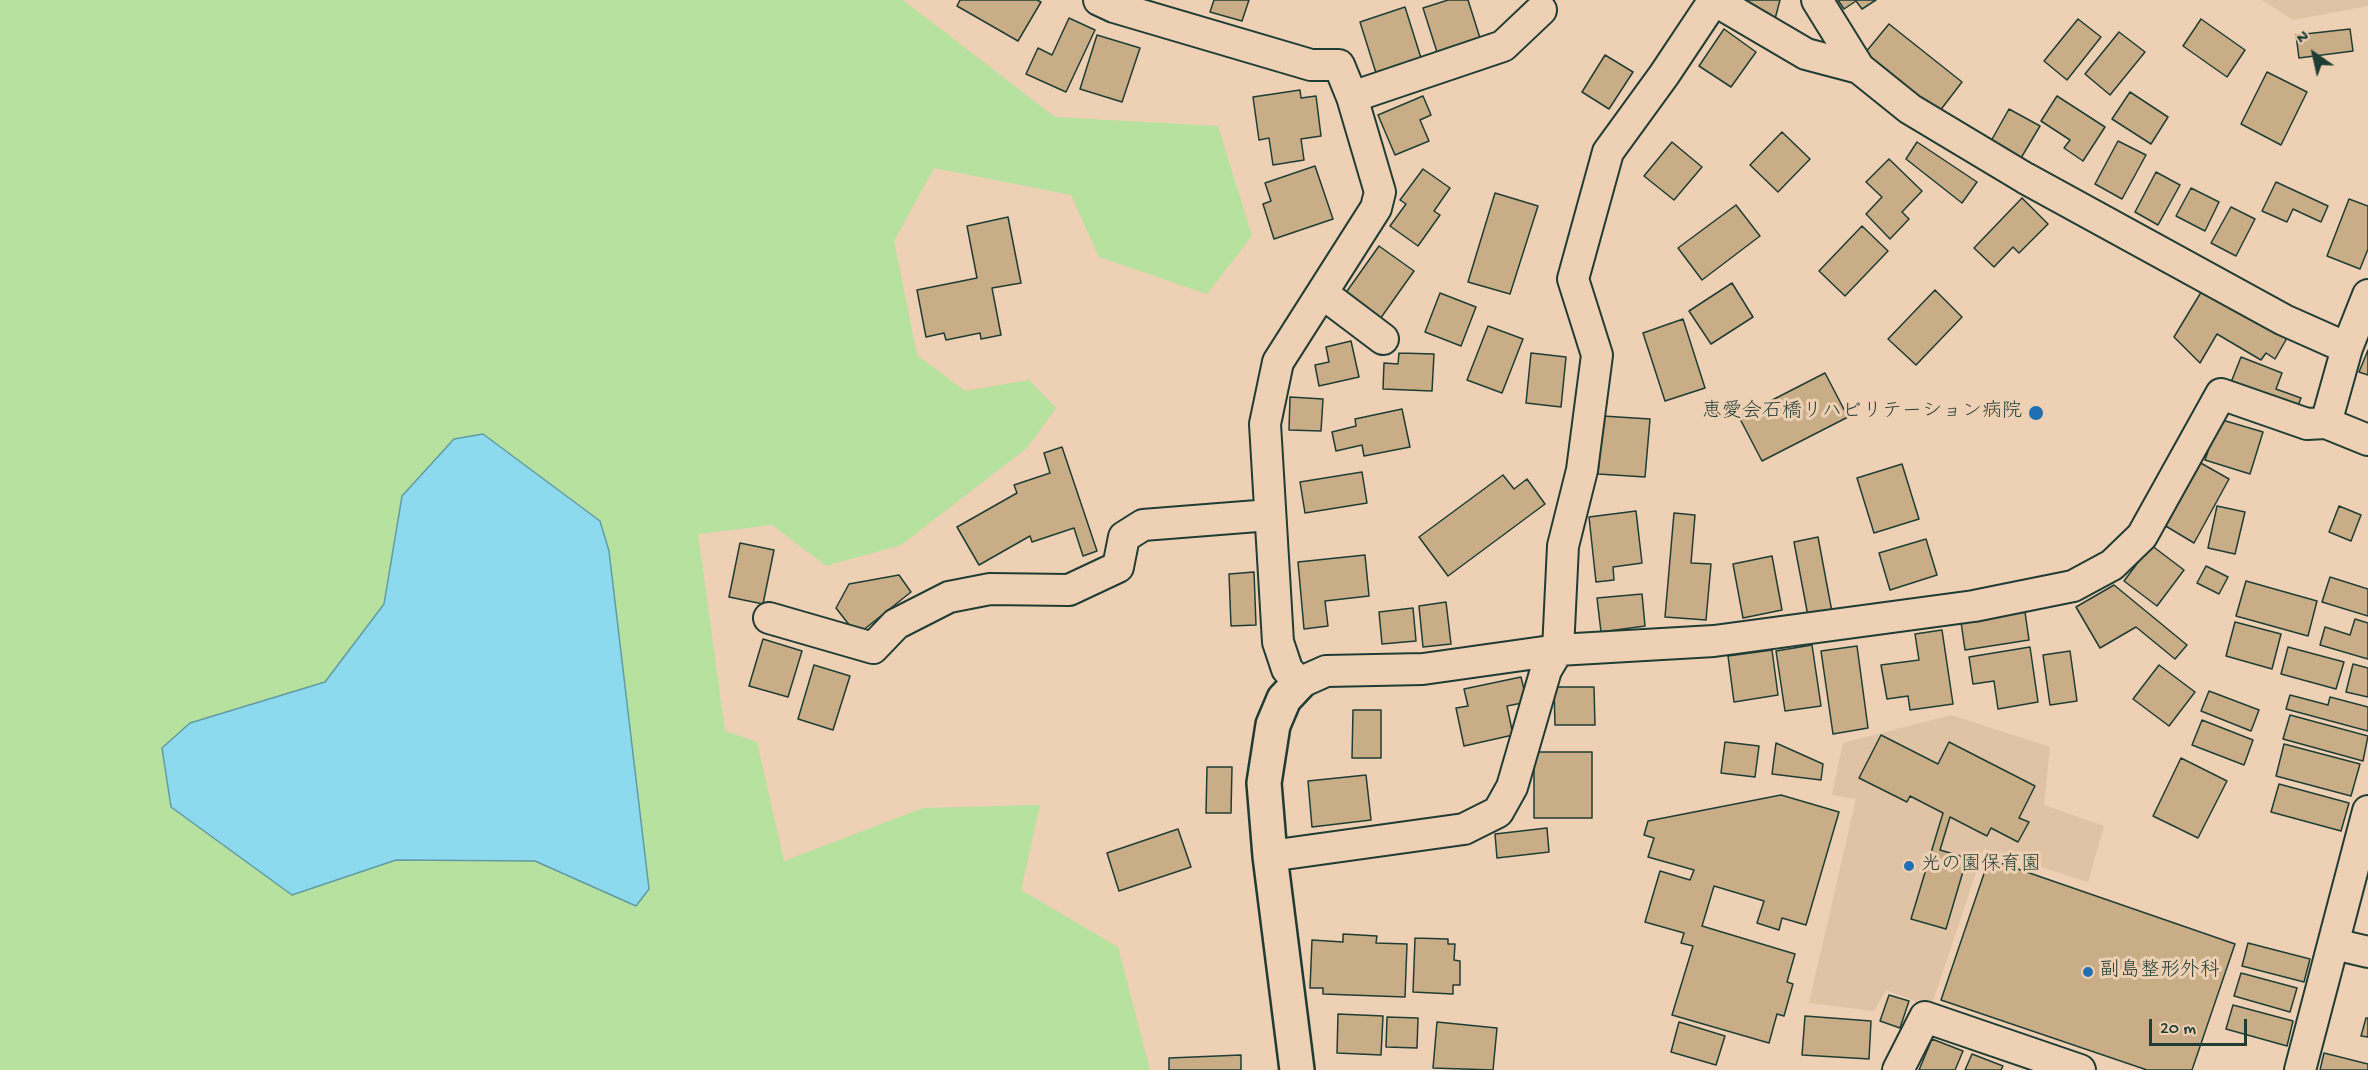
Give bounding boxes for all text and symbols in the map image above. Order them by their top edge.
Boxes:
north arrow [2284,24,2344,84]
text: N [2294,28,2313,49]
place label: 恵愛会石橋リハビリテーション病院 [1702,401,2022,425]
marker: 恵愛会石橋リハビリテーション病院 [2027,404,2045,422]
place label: 光の園保育園 [1921,854,2041,878]
marker: 光の園保育園 [1902,859,1916,873]
place label: 副島整形外科 [2100,960,2220,984]
marker: 副島整形外科 [2081,965,2095,979]
scale bar [2152,1007,2250,1045]
text: 20 m [2160,1019,2196,1040]

